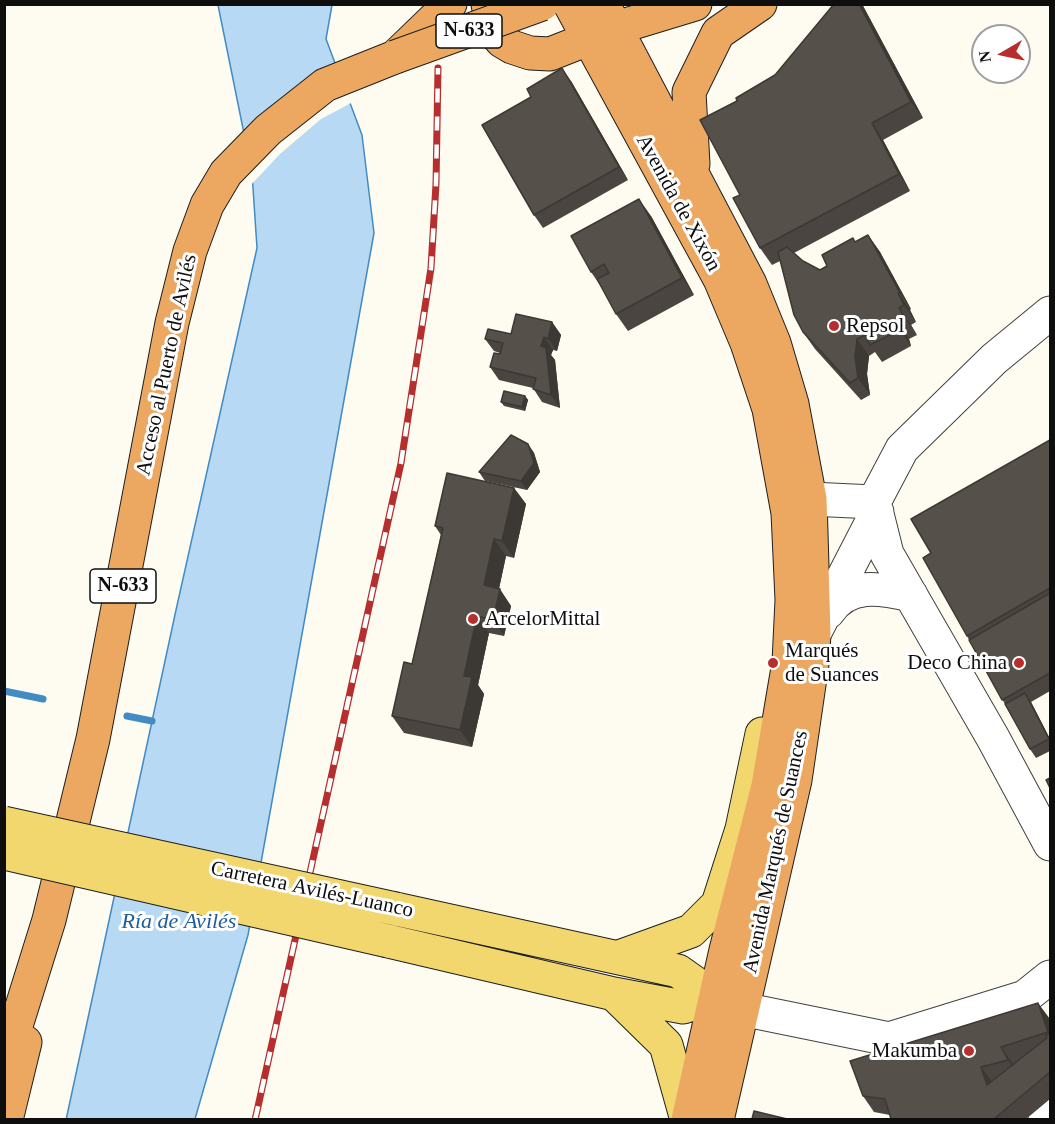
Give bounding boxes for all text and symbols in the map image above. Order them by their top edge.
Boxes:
road number: N-633 [436,14,502,48]
north arrow [971,24,1031,84]
text: N [975,50,994,64]
street label: Avenida de Xixón [630,130,726,276]
street label: Acceso al Puerto de Avilés [131,252,203,478]
place label: Repsol [846,313,904,339]
marker: Repsol [827,319,841,333]
road number: N-633 [90,569,156,603]
place label: ArcelorMittal [485,606,600,632]
marker: ArcelorMittal [466,612,480,626]
place label: Marqués de Suances [785,638,879,688]
place label: Deco China [907,650,1007,676]
marker: Marqués de Suances [766,656,780,670]
marker: Deco China [1012,656,1026,670]
street label: Avenida Marqués de Suances [738,728,814,976]
street label: Carretera Avilés-Luanco [208,856,416,924]
water label: Ría de Avilés [122,909,236,935]
place label: Makumba [872,1038,957,1064]
marker: Makumba [962,1044,976,1058]

